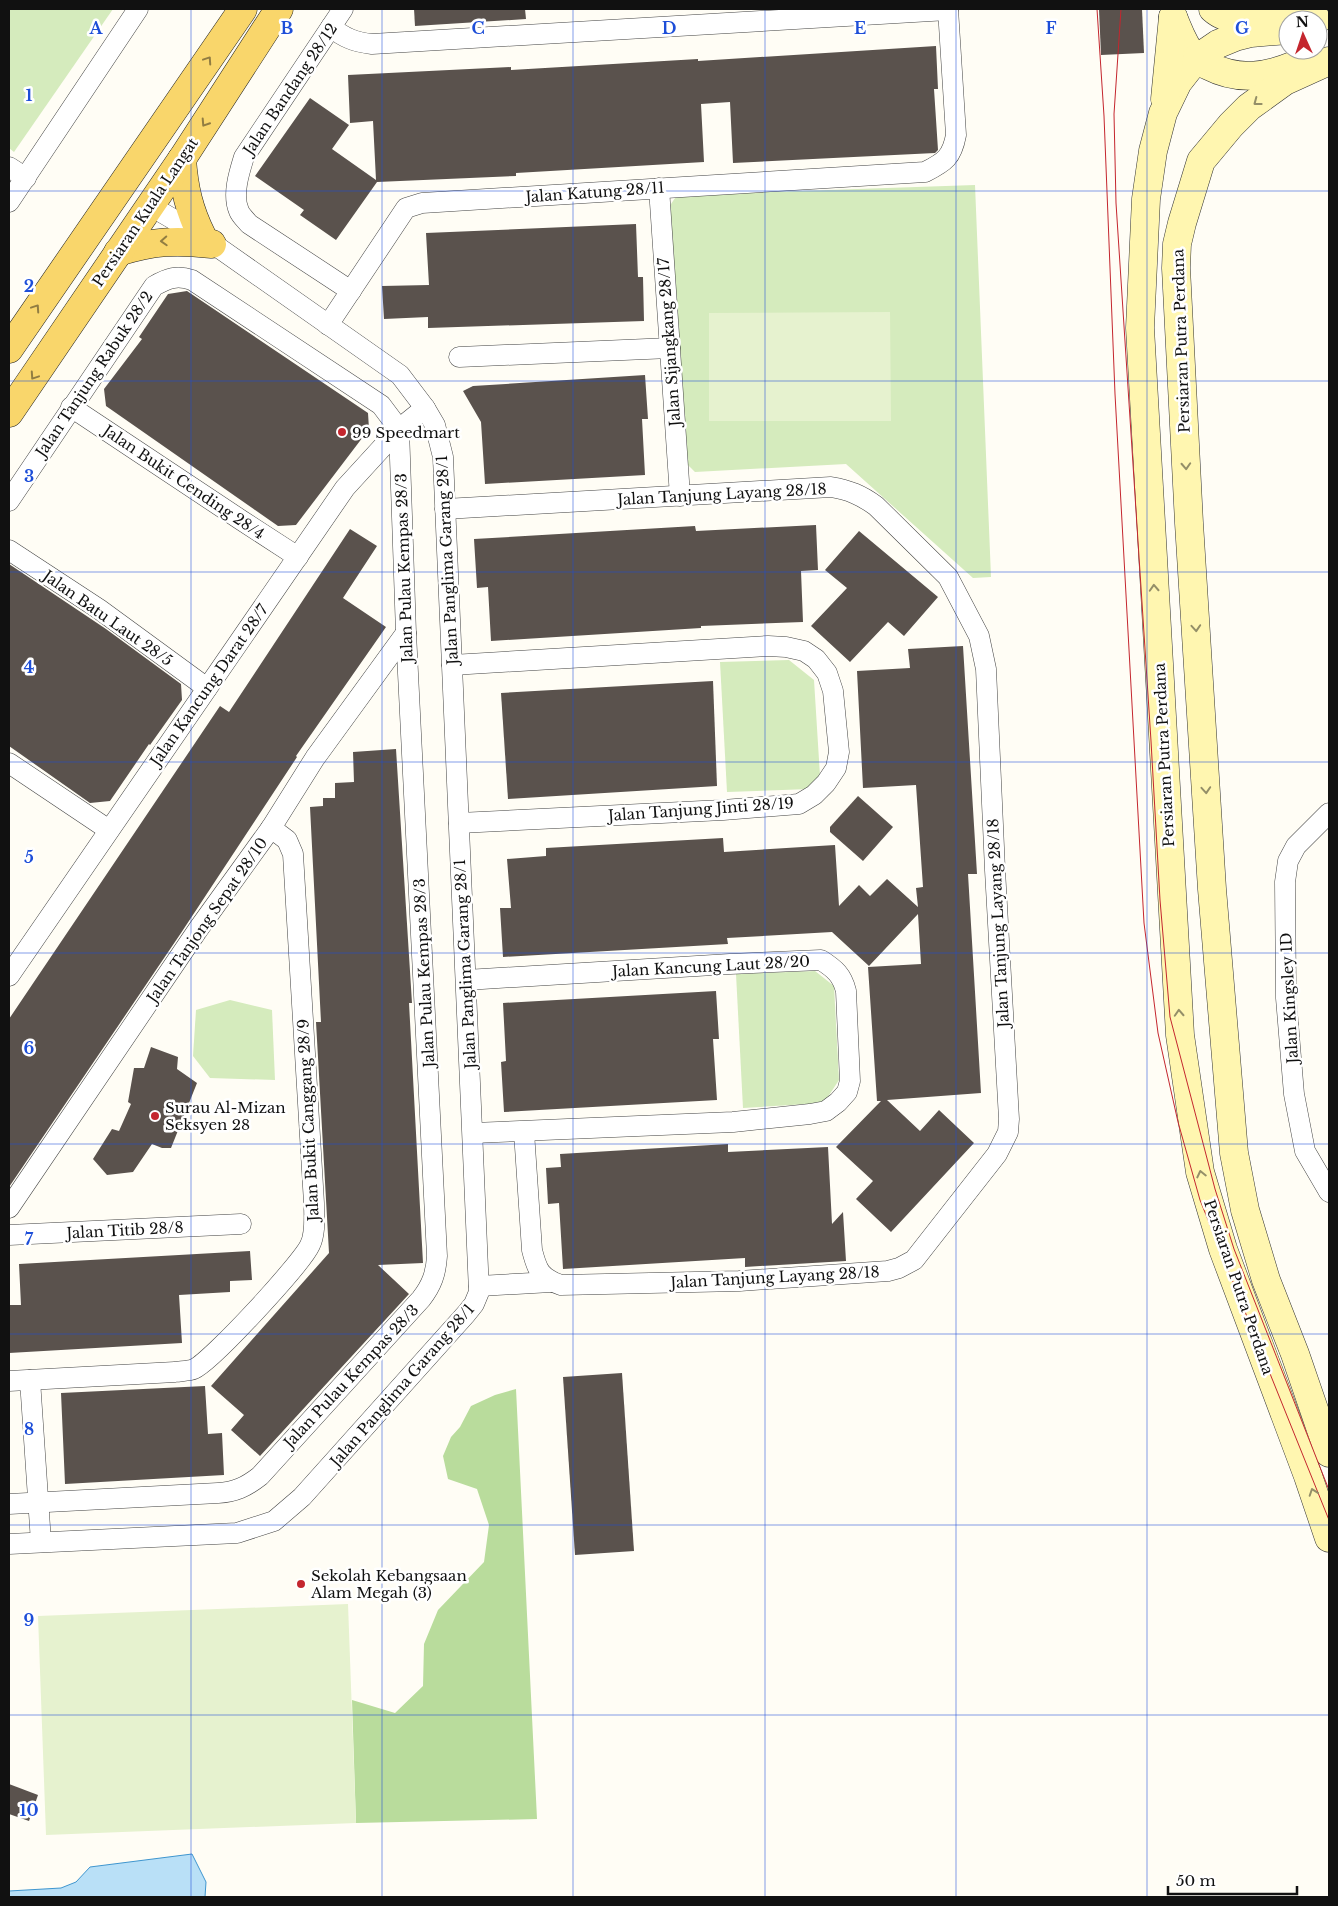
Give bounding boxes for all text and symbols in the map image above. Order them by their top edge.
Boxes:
north arrow [1278,10,1328,60]
text: N [1295,13,1309,31]
text: A [89,18,104,38]
text: C [471,18,485,38]
text: D [662,18,676,38]
text: E [854,18,866,38]
text: F [1045,18,1057,38]
text: G [1235,18,1249,38]
street label: Jalan Bandang 28/12 [239,20,341,158]
one-way arrow [202,56,211,65]
text: 1 [26,85,33,105]
one-way arrow [1253,96,1263,105]
one-way arrow [202,118,212,127]
street label: Persiaran Kuala Langat [88,134,202,290]
street label: Jalan Katung 28/11 [523,178,665,206]
one-way arrow [160,236,168,247]
street label: Persiaran Putra Perdana [1168,248,1194,433]
street label: Jalan Sijangkang 28/17 [654,257,685,429]
text: 2 [24,276,34,296]
street label: Jalan Tanjung Rabuk 28/2 [30,287,157,462]
one-way arrow [30,305,39,314]
one-way arrow [30,371,40,380]
street label: Jalan Bukit Cending 28/4 [98,420,268,543]
place label: 99 Speedmart [352,423,460,442]
marker: 99 Speedmart [336,426,348,438]
street label: Jalan Panglima Garang 28/1 [432,455,462,667]
one-way arrow [1180,462,1191,470]
text: 3 [24,466,34,486]
street label: Jalan Pulau Kempas 28/3 [391,473,417,665]
street label: Jalan Tanjung Layang 28/18 [615,479,827,509]
street label: Jalan Batu Laut 28/5 [38,565,177,670]
one-way arrow [1149,584,1160,592]
street label: Jalan Kancung Darat 28/7 [145,600,272,771]
one-way arrow [1190,624,1201,632]
text: 4 [24,657,34,677]
street label: Persiaran Putra Perdana [1150,662,1178,847]
one-way arrow [1200,786,1211,794]
street label: Jalan Tanjung Jinti 28/19 [606,793,794,825]
street label: Jalan Tanjung Layang 28/18 [983,818,1013,1030]
street label: Jalan Tanjong Sepat 28/10 [141,834,271,1008]
text: 5 [24,847,34,867]
street label: Jalan Panglima Garang 28/1 [450,859,480,1071]
street label: Jalan Pulau Kempas 28/3 [410,878,439,1070]
street label: Jalan Kingsley 1D [1276,932,1302,1066]
street label: Jalan Kancung Laut 28/20 [610,951,810,981]
one-way arrow [1173,1009,1184,1017]
street label: Jalan Bukit Canggang 28/9 [293,1018,323,1224]
text: 6 [24,1038,35,1058]
place label: Surau Al-Mizan Seksyen 28 [165,1098,286,1134]
marker: Surau Al-Mizan Seksyen 28 [149,1110,161,1122]
one-way arrow [1196,1169,1207,1178]
street label: Persiaran Putra Perdana [1200,1197,1278,1378]
street label: Jalan Titib 28/8 [64,1217,184,1243]
text: 7 [25,1229,34,1249]
street label: Jalan Tanjung Layang 28/18 [668,1262,880,1292]
street label: Jalan Pulau Kempas 28/3 [278,1300,423,1453]
street label: Jalan Panglima Garang 28/1 [325,1300,478,1472]
text: 8 [24,1419,34,1439]
one-way arrow [1309,1488,1319,1496]
place label: Sekolah Kebangsaan Alam Megah (3) [310,1566,467,1602]
marker: Sekolah Kebangsaan Alam Megah (3) [295,1578,307,1590]
text: 9 [24,1610,35,1630]
text: 10 [19,1800,39,1820]
scale bar [1168,1864,1297,1896]
text: 50 m [1176,1871,1216,1890]

